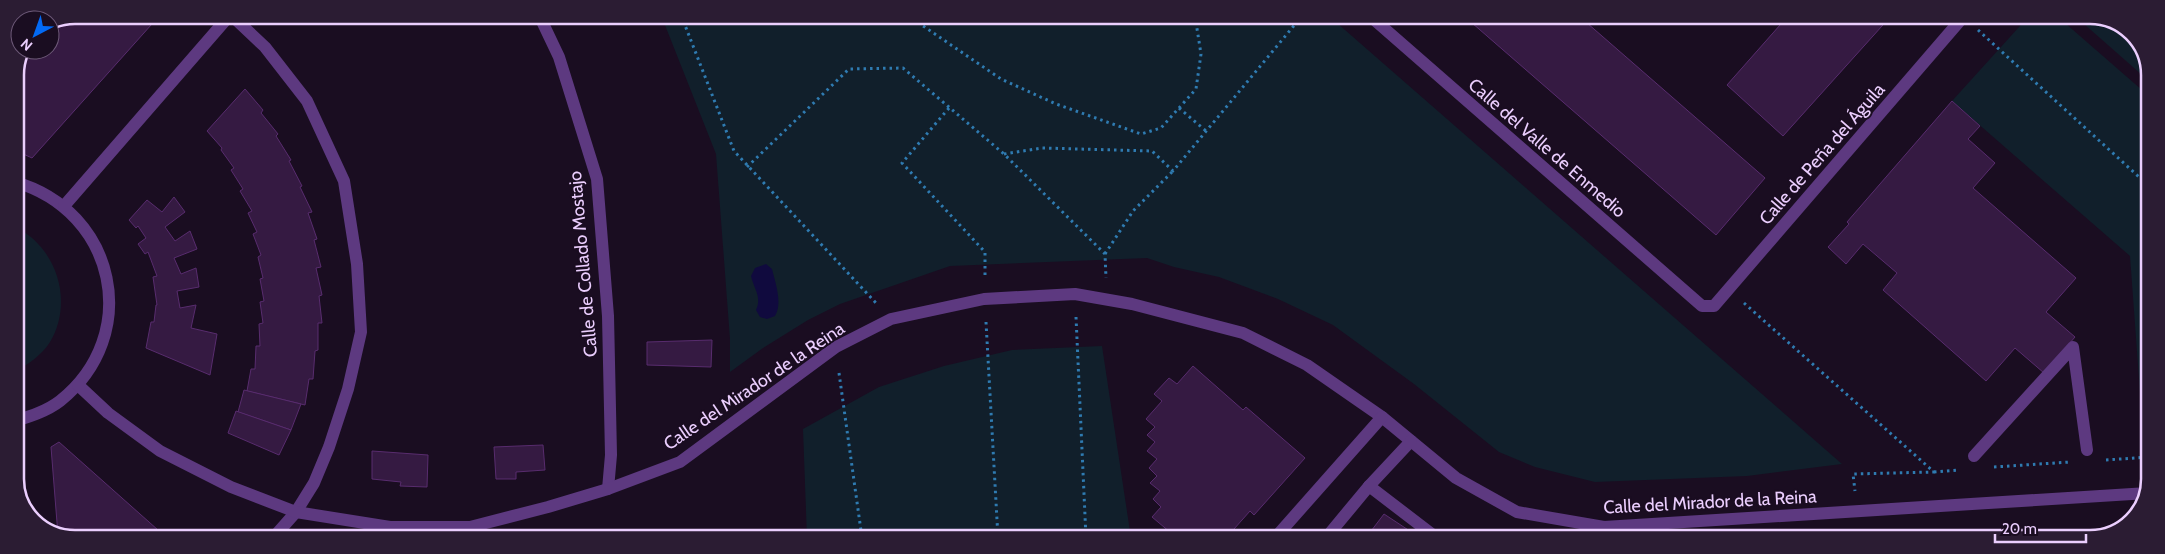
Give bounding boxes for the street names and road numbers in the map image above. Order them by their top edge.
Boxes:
street label: Calle del Valle de Enmedio [1464,74,1630,222]
street label: Calle de Peña del Águila [1755,79,1890,229]
street label: Calle de Collado Mostajo [564,170,602,358]
street label: Calle del Mirador de la Reina [659,317,849,455]
street label: Calle del Mirador de la Reina [1603,485,1817,519]

